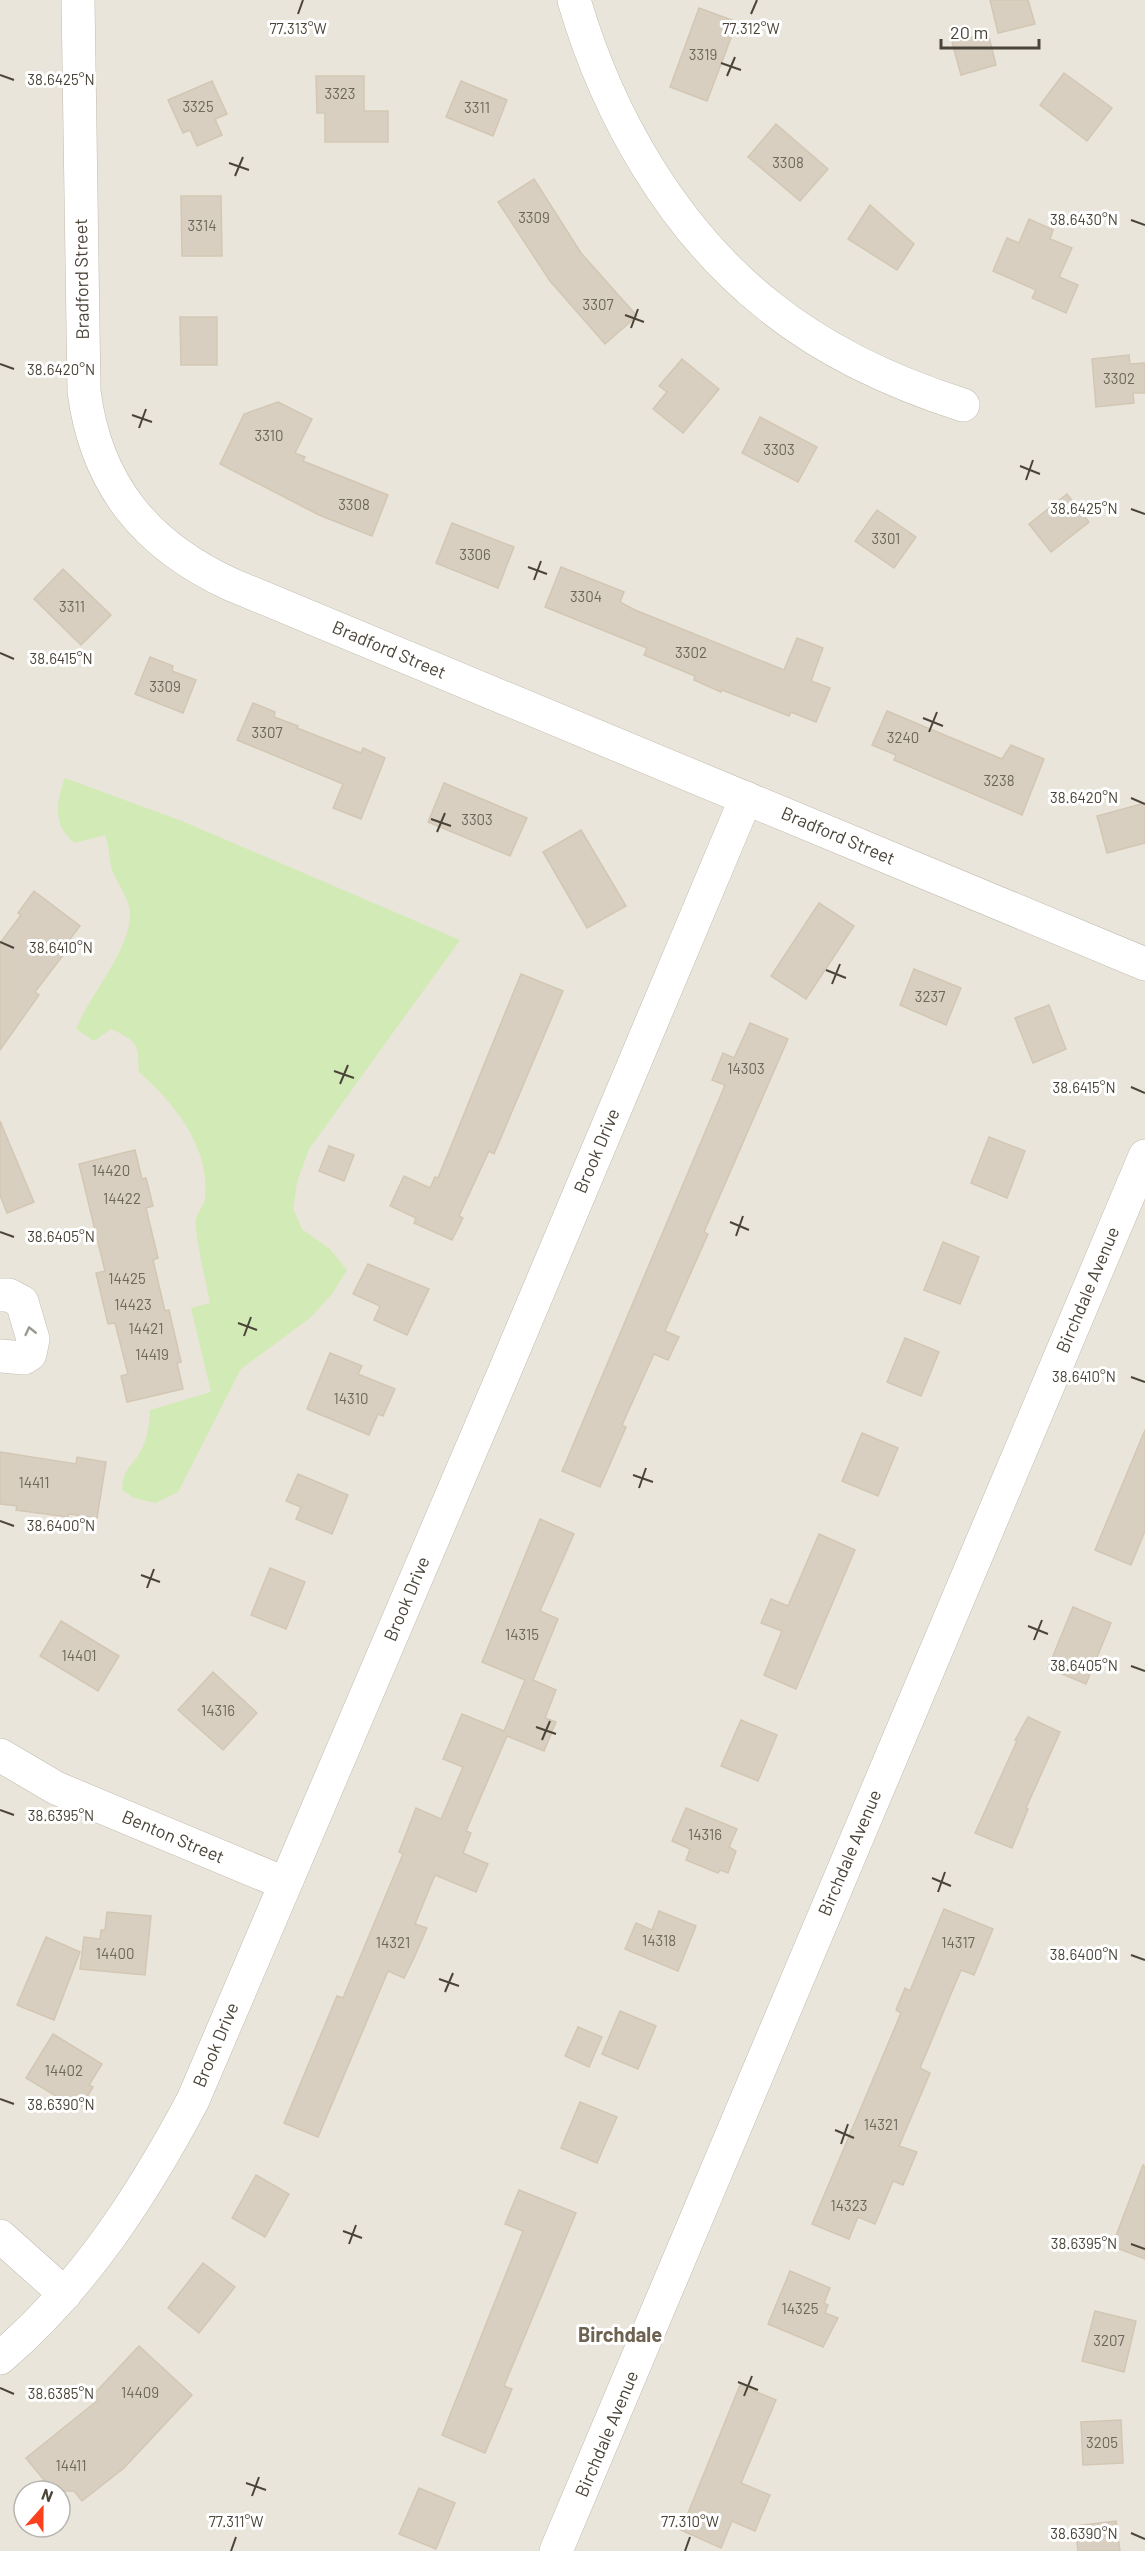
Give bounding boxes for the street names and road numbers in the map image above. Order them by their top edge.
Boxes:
street label: Bradford Street [69,218,93,340]
street label: Bradford Street [329,615,449,683]
street label: Bradford Street [778,801,898,869]
street label: Brook Drive [568,1105,624,1196]
street label: Birchdale Avenue [1051,1223,1124,1356]
street label: Brook Drive [378,1553,434,1644]
street label: Birchdale Avenue [813,1786,886,1919]
street label: Benton Street [119,1805,228,1868]
street label: Brook Drive [187,1999,243,2090]
street label: Birchdale Avenue [570,2367,643,2500]

